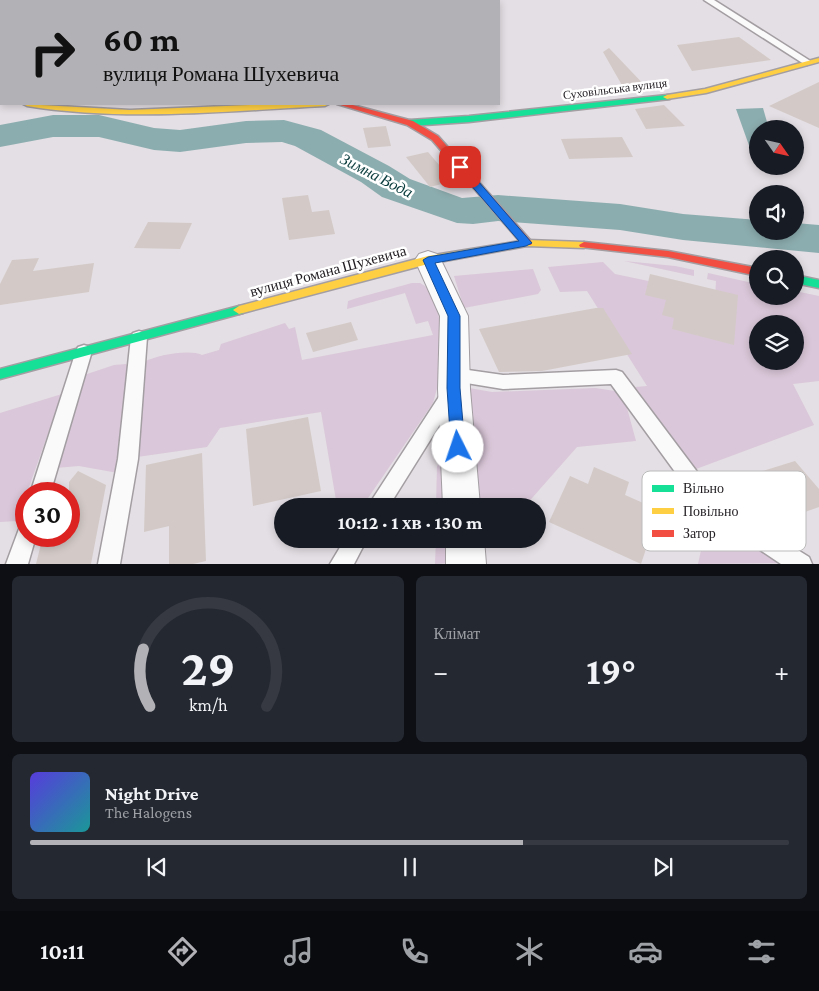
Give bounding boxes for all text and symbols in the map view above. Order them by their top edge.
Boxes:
icon: right [20,20,85,85]
text: 60 m [103,20,180,59]
text: вулиця Романа Шухевича [103,61,339,86]
street label: Суховільська вулиця [562,76,668,102]
north arrow [749,120,804,175]
map controls [749,120,804,370]
pin [439,146,481,188]
water label: Зимна Вода [338,150,416,201]
icon: arrive [446,153,474,181]
button: sound [749,185,804,240]
street label: вулиця Романа Шухевича [248,242,408,300]
button: search [749,250,804,305]
button: layers [749,315,804,370]
position arrow [431,420,483,472]
legend [642,471,806,551]
text: Вільно [683,480,724,496]
speed limit sign: 30 [15,482,80,547]
text: Повільно [683,503,738,519]
text: 10:12 · 1 хв · 130 m [338,512,482,533]
text: Затор [683,525,716,541]
text: Клімат [434,625,480,642]
text: 29 [180,638,235,696]
text: 19° [586,650,636,692]
text: − [434,656,448,687]
text: + [774,656,789,687]
text: km/h [188,695,227,715]
text: Night Drive [105,783,198,804]
text: The Halogens [105,804,192,821]
icon: previous [143,853,171,881]
icon: pause [396,853,424,881]
icon: next [649,853,677,881]
icon: directions [165,934,200,969]
icon: music [281,934,316,969]
icon: phone [397,934,432,969]
icon: climate [512,934,547,969]
icon: car [628,934,663,969]
icon: filters [744,934,779,969]
text: 10:11 [40,939,85,964]

